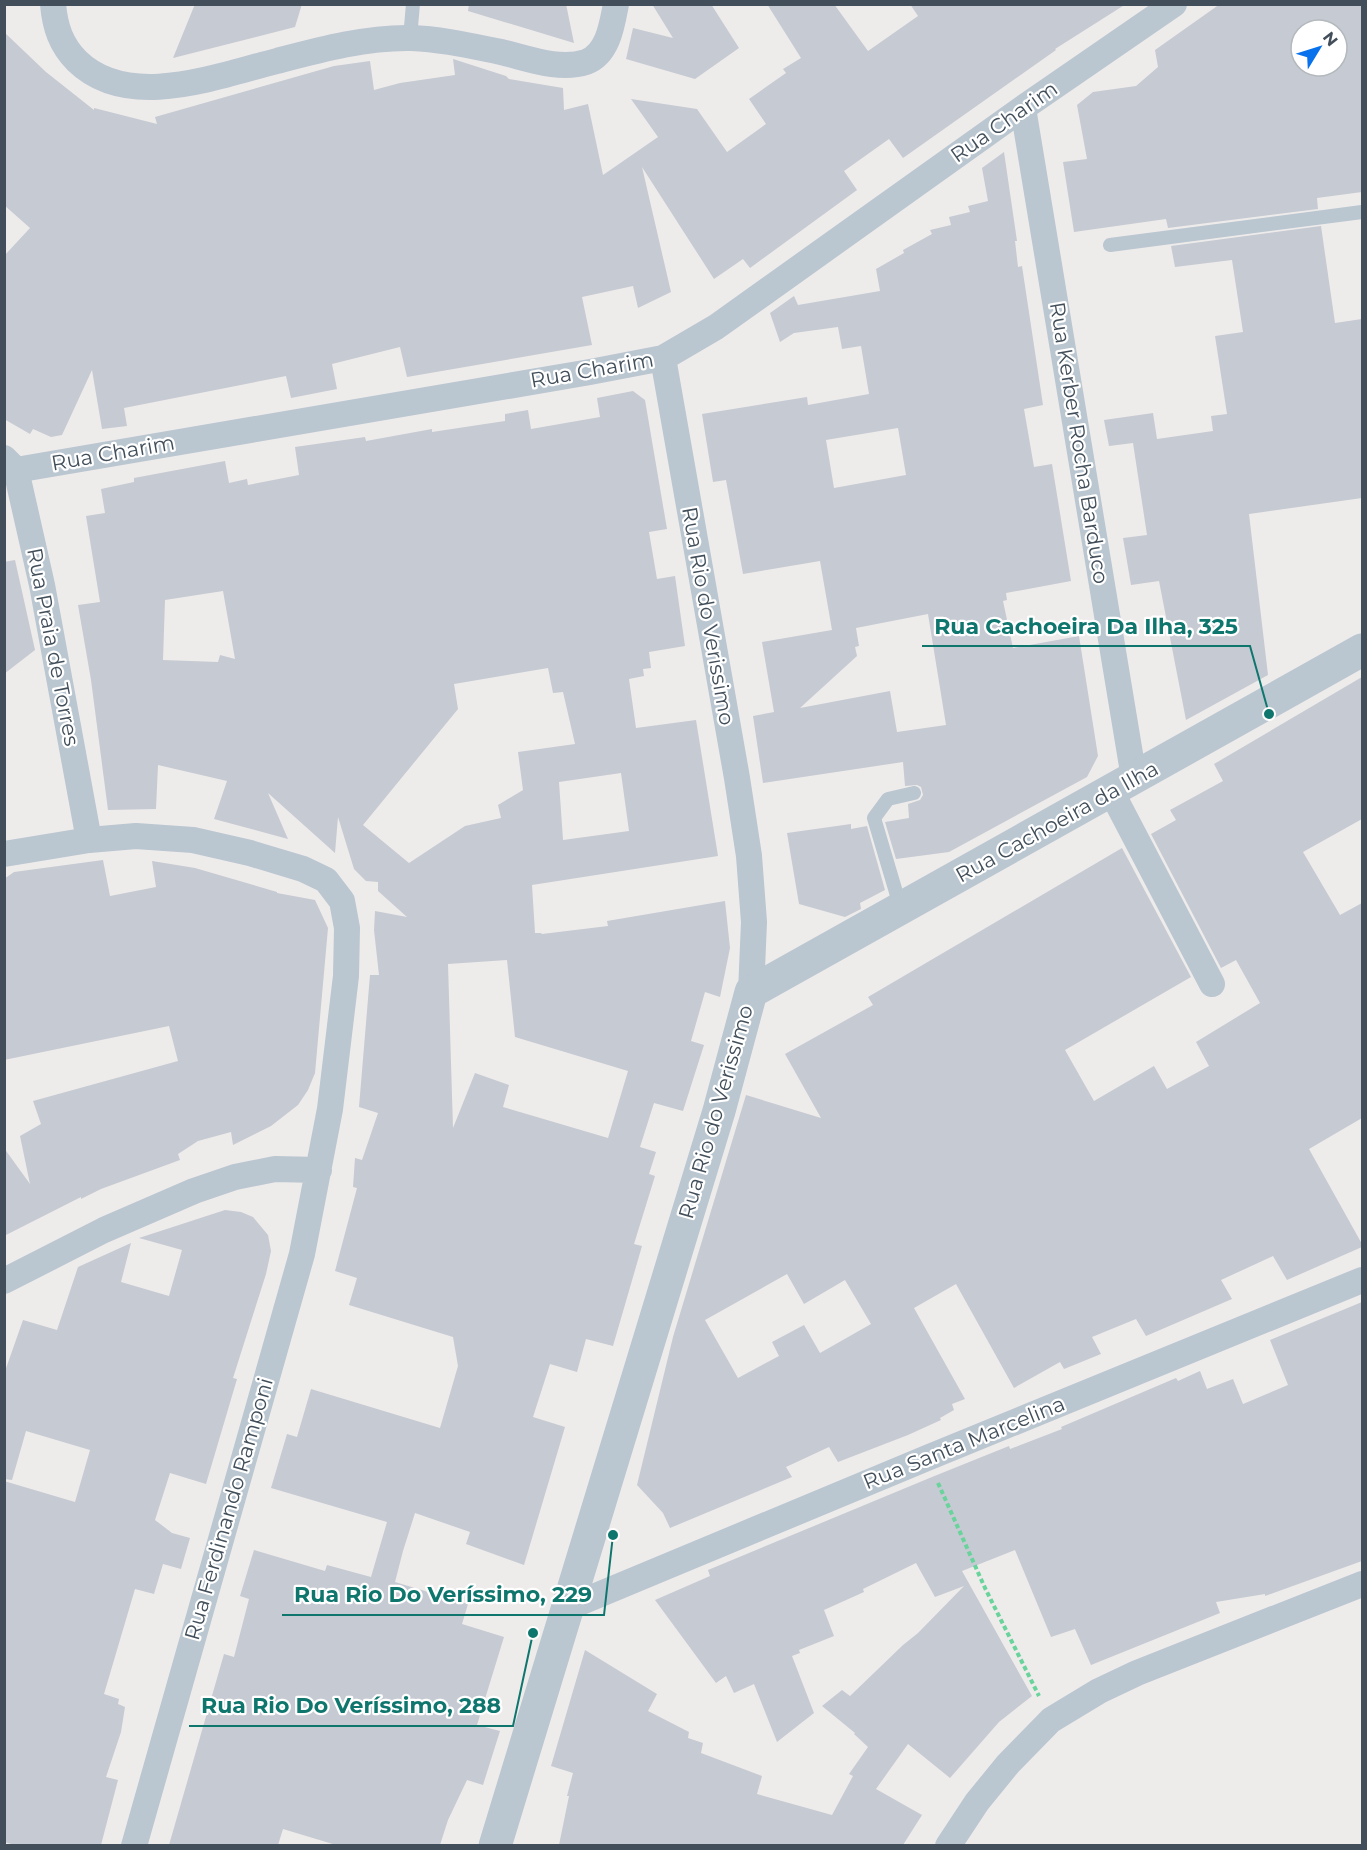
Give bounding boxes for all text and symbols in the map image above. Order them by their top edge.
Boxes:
north arrow [1289,18,1349,78]
text: N [1319,28,1342,50]
street label: Rua Charim [945,76,1062,168]
street label: Rua Kerber Rocha Barduco [1045,300,1114,586]
street label: Rua Charim [528,346,656,393]
street label: Rua Charim [49,429,177,476]
street label: Rua Rio do Verissimo [677,505,740,727]
street label: Rua Praia de Torres [22,546,85,748]
callout: Rua Cachoeira Da Ilha, 325 [922,606,1250,646]
text: Rua Cachoeira Da Ilha, 325 [934,613,1238,640]
street label: Rua Cachoeira da Ilha [951,755,1162,888]
street label: Rua Rio do Verissimo [673,1002,758,1222]
street label: Rua Ferdinando Ramponi [179,1375,278,1643]
street label: Rua Santa Marcelina [859,1391,1068,1494]
callout: Rua Rio Do Veríssimo, 229 [282,1575,604,1615]
text: Rua Rio Do Veríssimo, 229 [294,1581,592,1608]
callout: Rua Rio Do Veríssimo, 288 [189,1686,513,1726]
text: Rua Rio Do Veríssimo, 288 [201,1692,501,1719]

